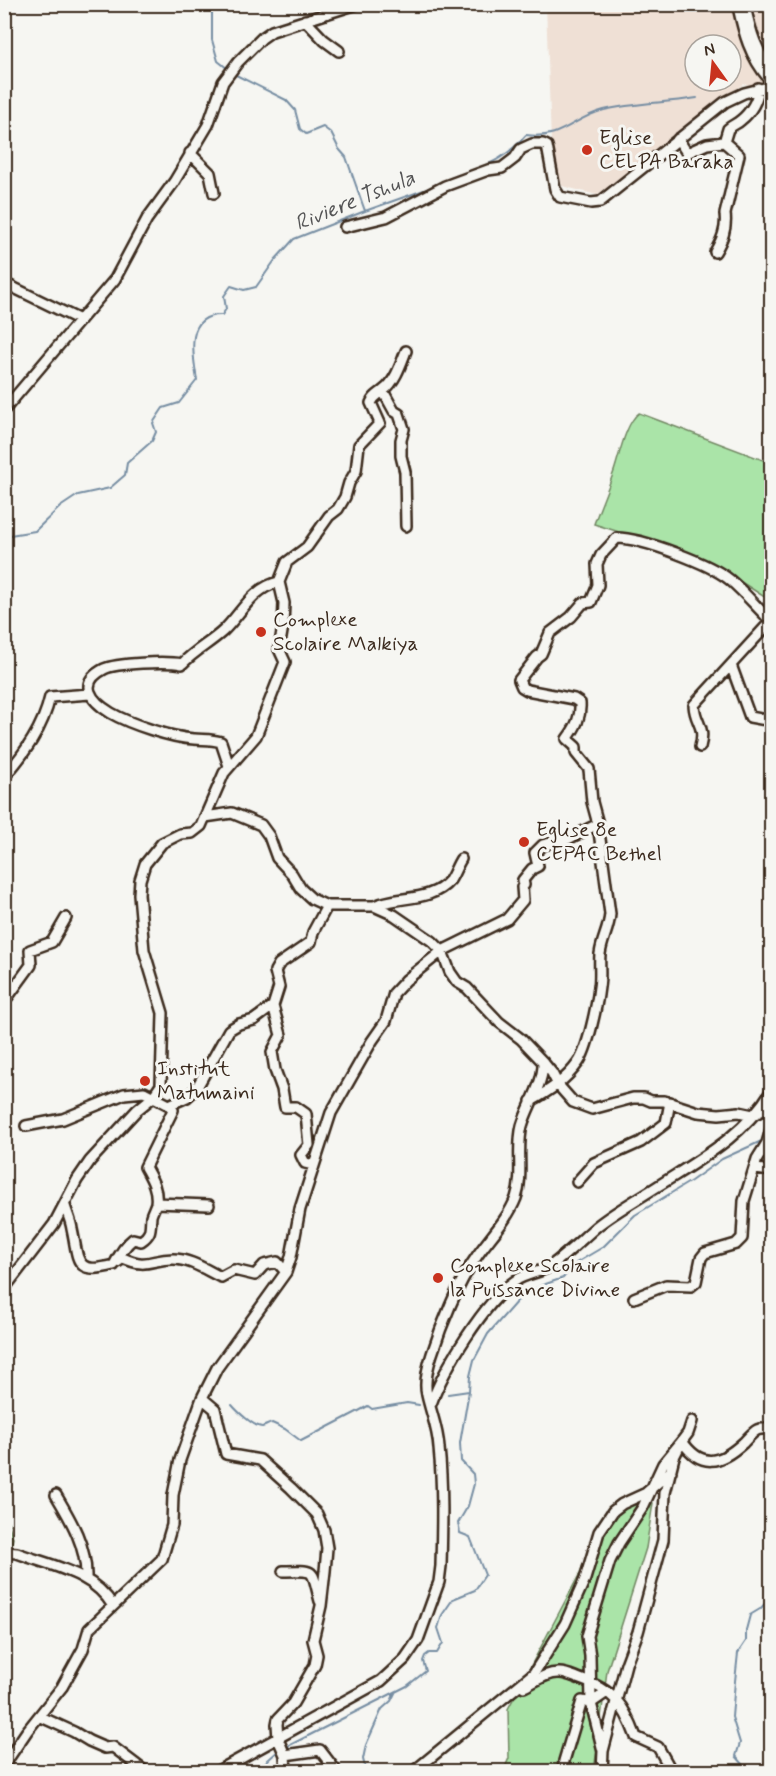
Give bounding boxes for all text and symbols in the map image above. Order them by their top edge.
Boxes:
north arrow [683,33,743,93]
text: N [702,38,717,61]
place label: Eglise CELPA Baraka [599,124,734,176]
marker: Eglise CELPA Baraka [580,143,594,157]
water label: Riviere Tshula [291,164,420,238]
place label: Complexe Scolaire Malkiya [273,606,418,658]
marker: Complexe Scolaire Malkiya [254,625,268,639]
place label: Eglise 8e CEPAC Bethel [536,816,662,868]
marker: Eglise 8e CEPAC Bethel [517,835,531,849]
place label: Institut Matumaini [157,1055,255,1107]
marker: Institut Matumaini [138,1074,152,1088]
place label: Complexe Scolaire la Puissance Divine [450,1252,620,1304]
marker: Complexe Scolaire la Puissance Divine [431,1271,445,1285]

